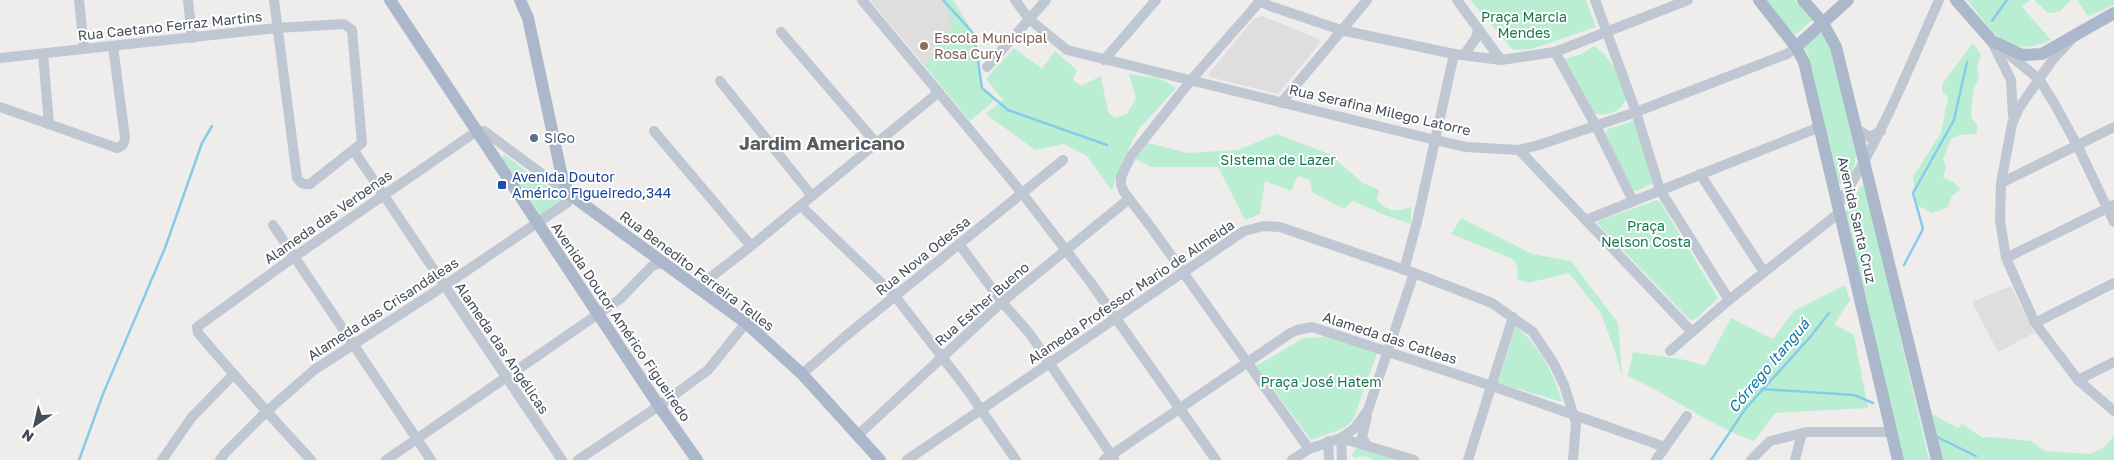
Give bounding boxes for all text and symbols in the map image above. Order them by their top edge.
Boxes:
street label: Rua Caetano Ferraz Martins [77,7,263,44]
park label: Praça Marcia Mendes [1481,8,1567,41]
place label: Escola Municipal Rosa Cury [934,29,1047,62]
marker: Escola Municipal Rosa Cury [918,40,930,52]
street label: Rua Serafina Milego Latorre [1288,80,1473,139]
place label: SiGo [544,129,575,146]
district label: Jardim Americano [739,131,905,154]
marker: SiGo [528,132,540,144]
park label: SIstema de Lazer [1220,151,1336,168]
street label: Avenida Santa Cruz [1835,155,1880,285]
street label: Alameda das Verbenas [260,166,395,267]
place label: Avenida Doutor Américo Figueiredo,344 [512,168,671,201]
marker: Avenida Doutor Américo Figueiredo,344 [496,179,508,191]
street label: Rua Benedito Ferreira Telles [617,207,778,334]
street label: Rua Nova Odessa [872,212,973,299]
street label: Alameda Professor Mario de Almeida [1024,216,1237,367]
park label: Praça Nelson Costa [1601,217,1691,250]
street label: Avenida Doutor Américo Figueiredo [548,219,695,424]
street label: Alameda das Crisandáleas [304,253,461,364]
street label: Rua Esther Bueno [931,258,1032,349]
street label: Alameda das Angélicas [452,279,553,417]
street label: Alameda das Catleas [1321,308,1459,367]
water label: Córrego Itanguá [1724,314,1814,416]
park label: Praça José Hatem [1260,373,1382,390]
north arrow [10,400,60,450]
text: N [18,426,37,446]

